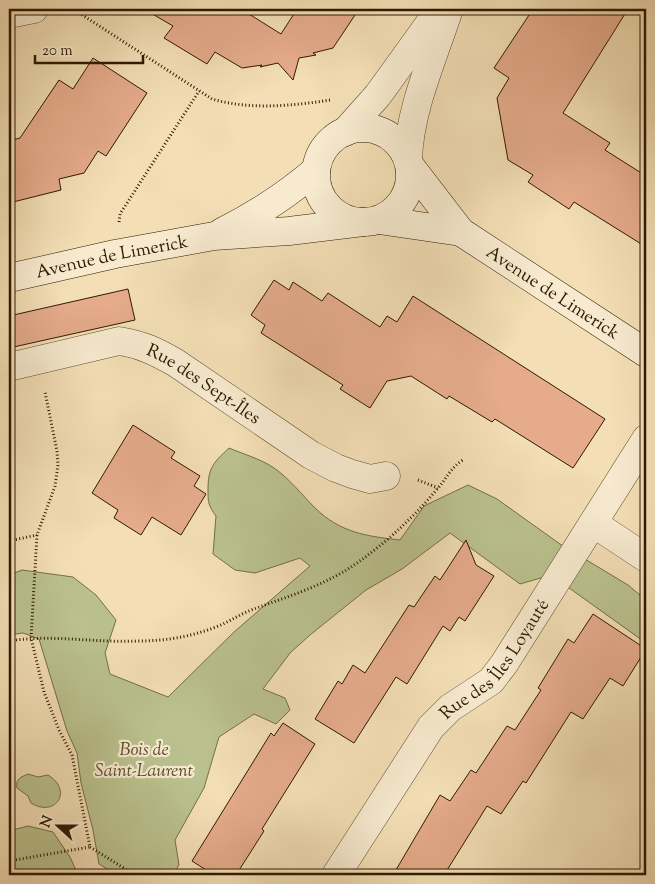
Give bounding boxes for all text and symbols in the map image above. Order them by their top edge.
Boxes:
scale bar [35,32,142,64]
text: 20 m [42,41,73,62]
street label: Avenue de Limerick [33,230,190,287]
street label: Avenue de Limerick [480,241,624,347]
street label: Rue des Sept-Îles [142,339,265,432]
street label: Rue des Îles Loyauté [434,595,557,726]
park label: Bois de Saint-Laurent [95,738,194,785]
north arrow [32,802,82,852]
text: N [36,813,59,831]

